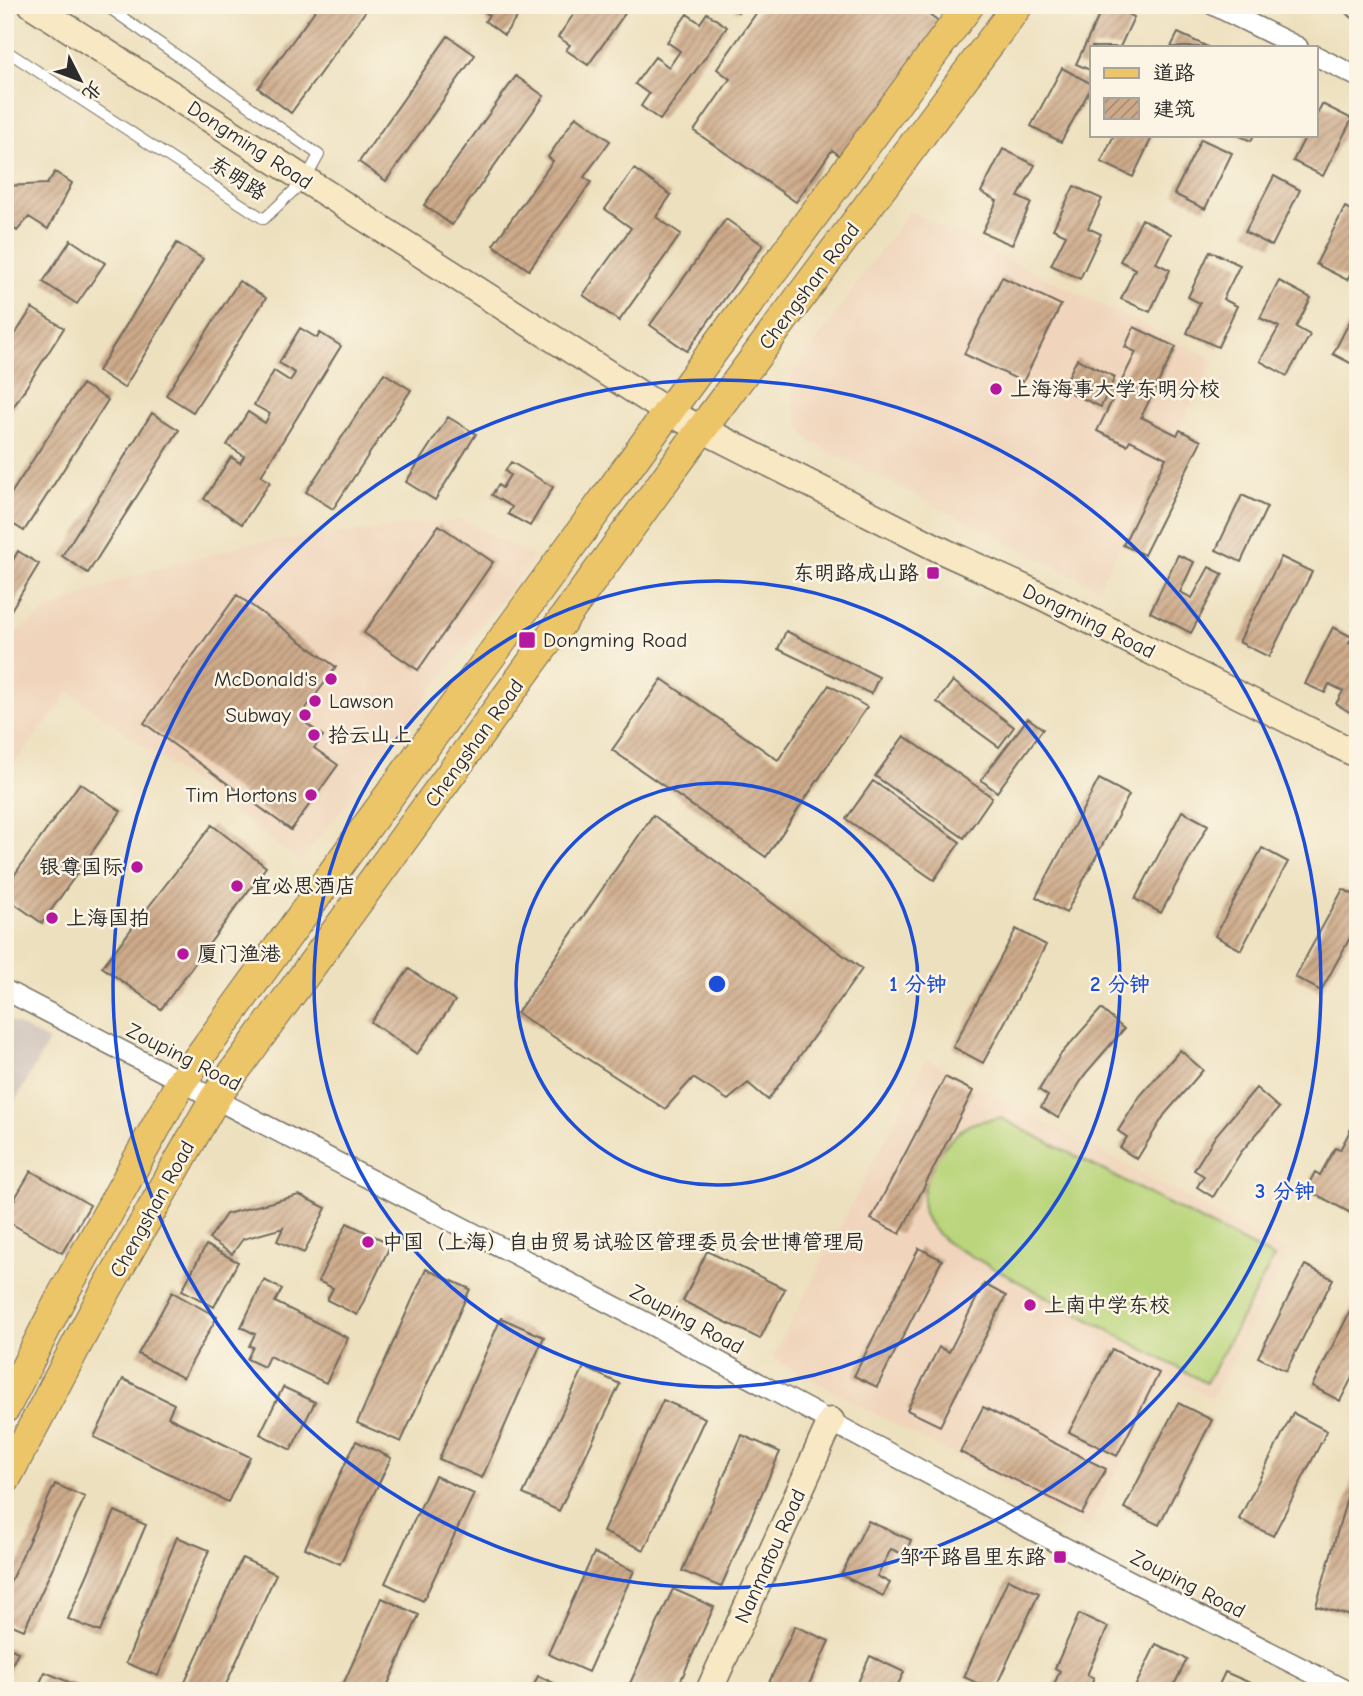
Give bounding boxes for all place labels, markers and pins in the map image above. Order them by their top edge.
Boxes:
place label: 上海海事大学东明分校 [1010,377,1220,401]
marker: 上海海事大学东明分校 [988,381,1004,397]
place label: 东明路成山路 [793,561,919,585]
marker: 东明路成山路 [925,565,941,581]
place label: Dongming Road [543,628,687,652]
marker: Dongming Road [517,630,537,650]
place label: McDonald's [214,667,317,691]
marker: McDonald's [323,671,339,687]
place label: Lawson [329,689,394,713]
marker: Lawson [307,693,323,709]
place label: Subway [225,703,292,727]
marker: Subway [297,707,313,723]
place label: 拾云山上 [328,723,412,747]
marker: 拾云山上 [306,727,322,743]
place label: Tim Hortons [185,783,297,807]
marker: Tim Hortons [303,787,319,803]
place label: 银尊国际 [39,855,123,879]
marker: 银尊国际 [129,859,145,875]
place label: 宜必思酒店 [251,874,356,898]
marker: 宜必思酒店 [229,878,245,894]
place label: 上海国拍 [66,906,150,930]
marker: 上海国拍 [44,910,60,926]
place label: 厦门渔港 [197,942,281,966]
marker: 厦门渔港 [175,946,191,962]
centre of rings [705,972,729,996]
place label: 中国（上海）自由贸易试验区管理委员会世博管理局 [382,1230,865,1254]
marker: 中国（上海）自由贸易试验区管理委员会世博管理局 [360,1234,376,1250]
place label: 上南中学东校 [1044,1293,1170,1317]
marker: 上南中学东校 [1022,1297,1038,1313]
place label: 邹平路昌里东路 [899,1545,1046,1569]
marker: 邹平路昌里东路 [1052,1549,1068,1565]

